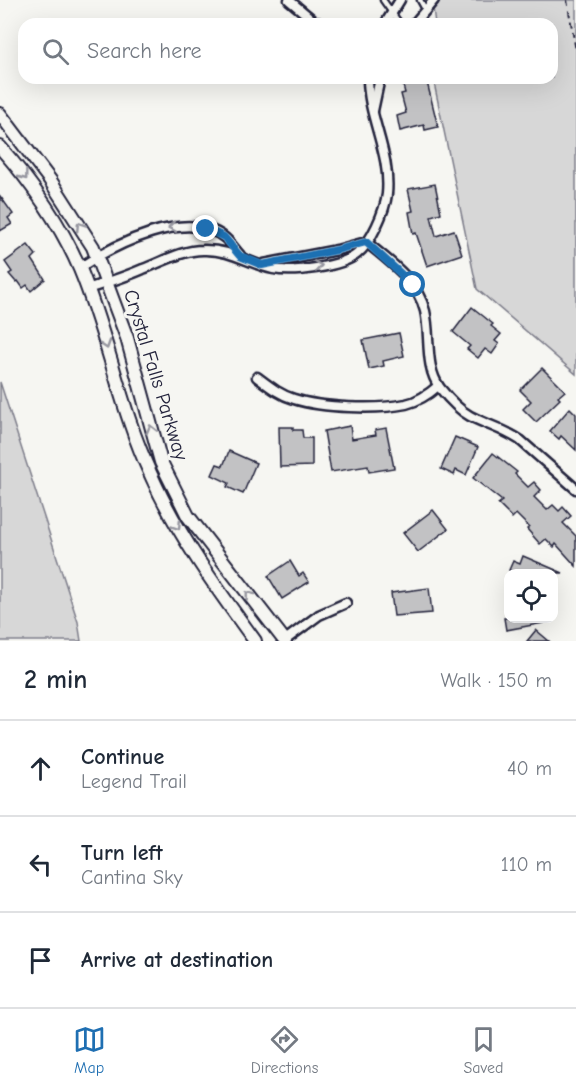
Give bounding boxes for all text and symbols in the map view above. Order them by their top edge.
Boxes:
search box [18,18,558,84]
icon: search [39,35,72,68]
text: Search here [87,38,202,64]
one-way arrow [17,169,28,180]
route end [192,215,218,241]
one-way arrow [167,220,177,233]
one-way arrow [75,222,87,232]
one-way arrow [313,261,322,273]
route start [399,271,425,297]
street label: Crystal Falls Parkway [119,287,193,463]
one-way arrow [99,339,111,350]
one-way arrow [145,424,158,434]
one-way arrow [170,519,181,530]
map controls [504,569,558,623]
button: locate [504,569,558,623]
one-way arrow [245,591,256,602]
text: 2 min [24,665,87,695]
text: Walk · 150 m [441,669,552,692]
text: Continue [81,744,164,770]
icon: ahead [24,752,57,785]
text: 40 m [507,757,552,780]
text: Legend Trail [81,770,187,793]
text: Turn left [81,840,163,866]
icon: left [24,848,57,881]
text: 110 m [501,853,552,876]
text: Cantina Sky [81,866,183,889]
icon: arrive [24,944,57,977]
text: Arrive at destination [81,947,273,973]
tab: Map [73,1023,106,1077]
tab: Directions [251,1023,318,1077]
tab: Saved [463,1023,503,1077]

